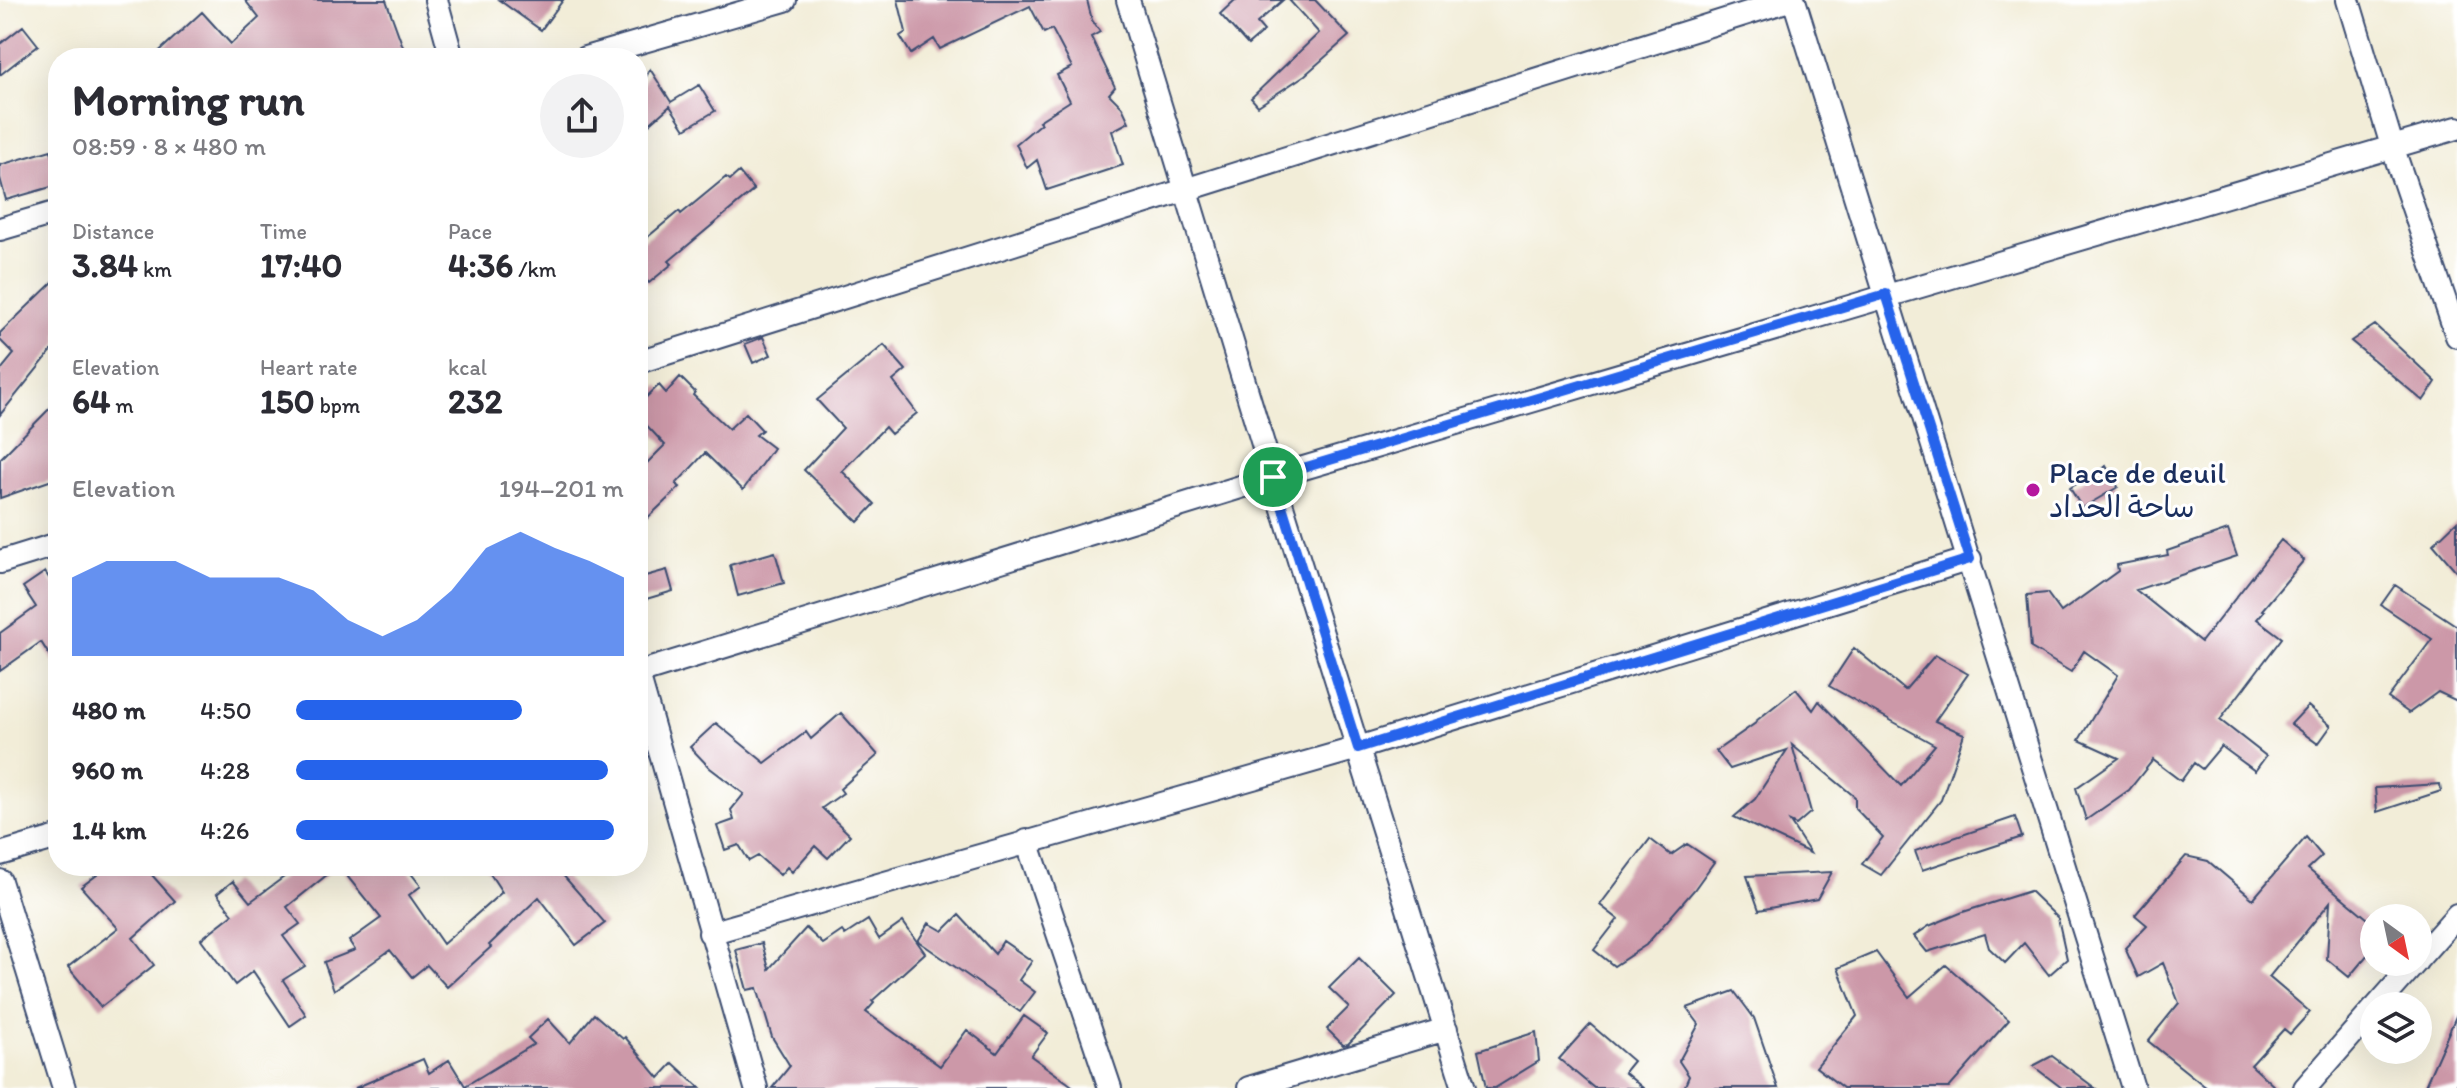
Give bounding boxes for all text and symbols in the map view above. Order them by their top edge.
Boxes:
text: Morning run [72,73,305,126]
button: share [540,74,624,158]
text: 08:59 · 8 × 480 m [72,130,266,162]
text: Distance [72,218,154,245]
text: Time [260,218,307,245]
text: Pace [448,218,492,245]
text: 3.84 [72,245,138,286]
text: 17:40 [260,245,342,286]
text: 4:36 [448,245,513,286]
text: km [138,256,172,283]
text: /km [513,256,557,283]
text: Elevation [72,354,159,381]
text: Heart rate [260,354,357,381]
text: kcal [448,354,487,381]
text: 64 [72,381,110,422]
text: 150 [260,381,315,422]
text: 232 [448,381,502,422]
text: m [110,392,134,419]
text: bpm [315,392,360,419]
pin [1239,443,1307,511]
place label: Place de deuil ساحة الحداد [2049,454,2226,525]
icon: arrive [1251,455,1295,499]
text: Elevation [72,472,175,504]
text: 194–201 m [499,472,624,504]
marker: Place de deuil ساحة الحداد [2024,481,2042,499]
text: 480 m [72,694,146,726]
text: 4:50 [200,694,252,726]
text: 960 m [72,754,143,786]
text: 4:28 [200,754,250,786]
text: 1.4 km [72,814,146,846]
text: 4:26 [200,814,249,846]
north arrow [2360,904,2432,976]
map controls [2360,904,2432,1064]
button: layers [2360,992,2432,1064]

